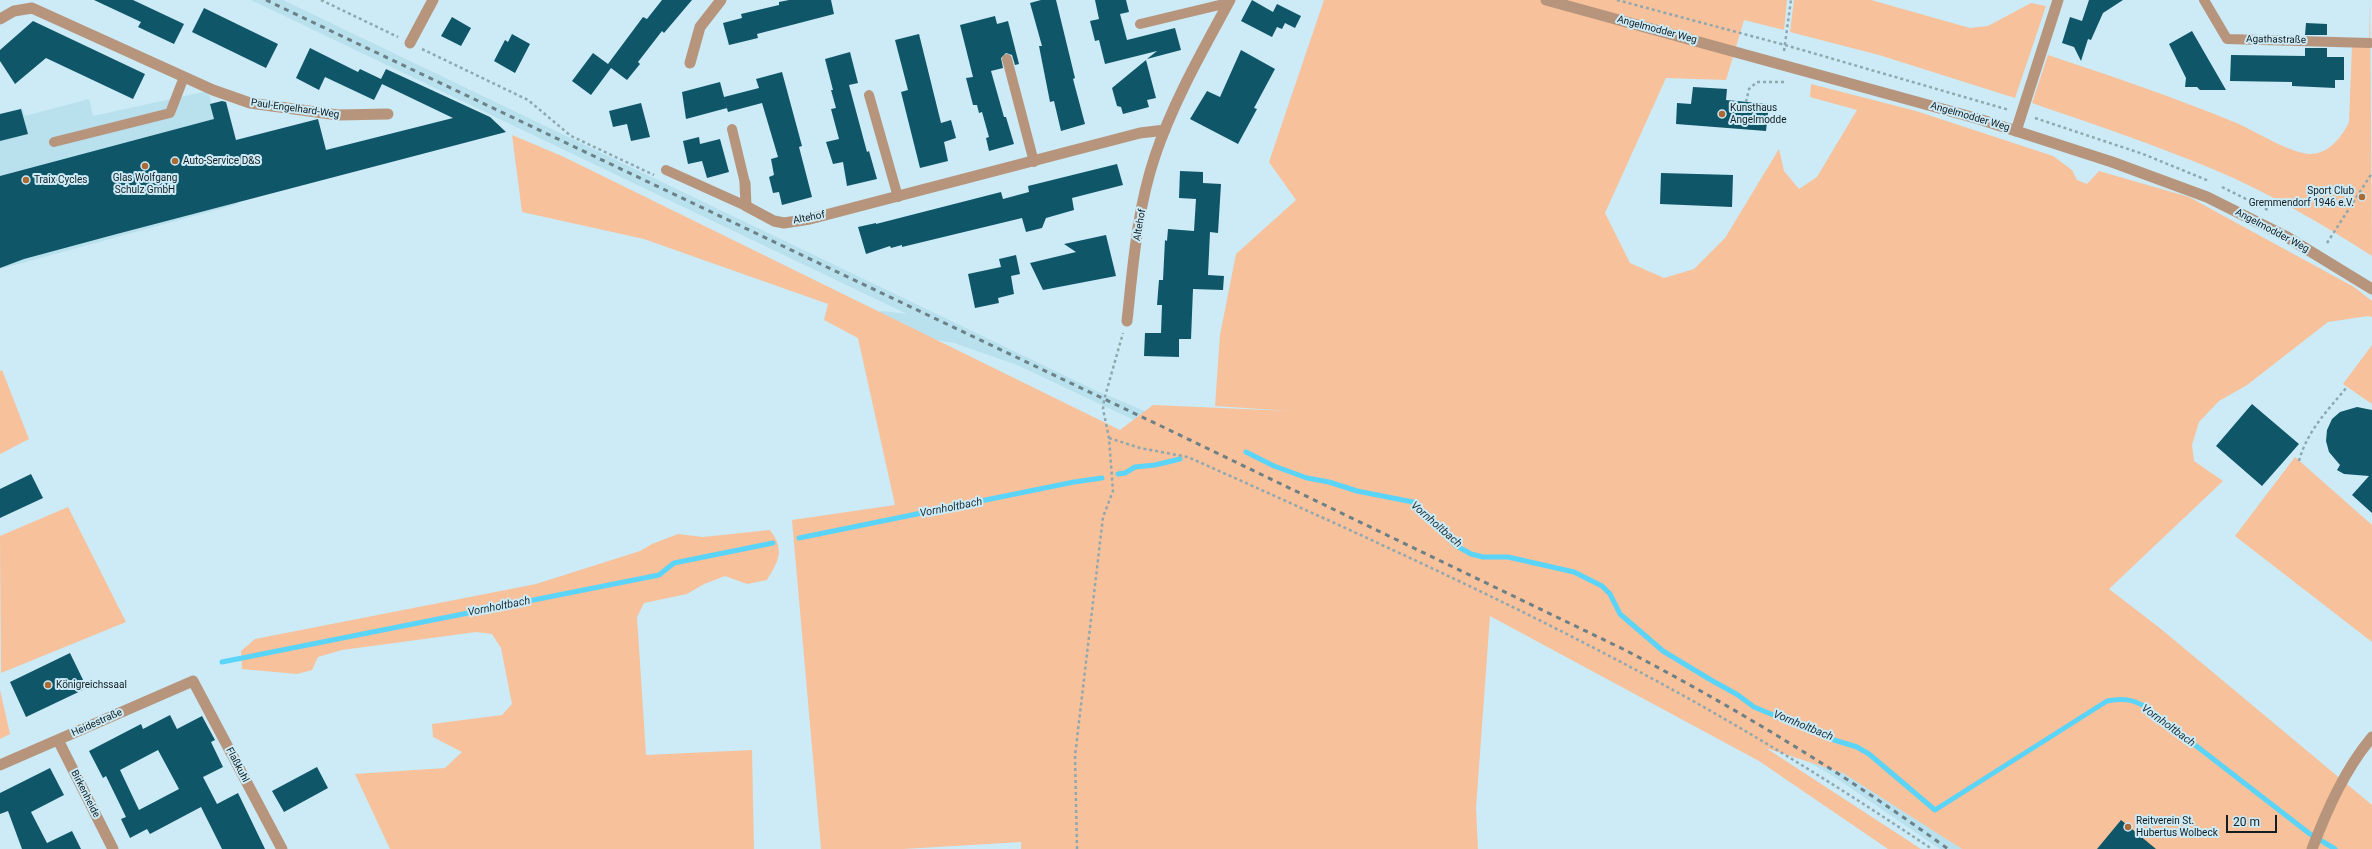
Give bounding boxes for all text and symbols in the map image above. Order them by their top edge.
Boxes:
street label: Angelmodder Weg [1616,14,1698,46]
street label: Agathastraße [2246,33,2306,47]
street label: Paul-Engelhard-Weg [250,97,340,121]
street label: Angelmodder Weg [1929,100,2011,134]
place label: Kunsthaus Angelmodde [1730,102,1786,126]
marker: Kunsthaus Angelmodde [1717,109,1727,119]
place label: Auto-Service D&S [183,155,260,167]
marker: Auto-Service D&S [170,156,180,166]
marker: Glas Wolfgang Schulz GmbH [140,161,150,171]
place label: Glas Wolfgang Schulz GmbH [113,172,177,196]
place label: Traix Cycles [34,174,87,186]
marker: Traix Cycles [21,175,31,185]
place label: Sport Club Gremmendorf 1946 e.V. [2249,185,2354,208]
marker: Sport Club Gremmendorf 1946 e.V. [2357,192,2367,202]
street label: Angelmodder Weg [2233,206,2311,256]
street label: Altehof [1131,208,1149,242]
street label: Altehof [792,209,826,227]
water label: Vornholtbach [919,495,983,521]
water label: Vornholtbach [1408,499,1464,551]
water label: Vornholtbach [467,594,531,620]
place label: Königreichssaal [56,679,127,691]
marker: Königreichssaal [43,680,53,690]
water label: Vornholtbach [2138,702,2198,750]
street label: Heidestraße [70,707,124,739]
water label: Vornholtbach [1771,708,1835,744]
street label: Flaßkuhl [223,745,251,785]
street label: Birkenheide [68,768,102,820]
scale bar [2228,807,2279,833]
place label: Reitverein St. Hubertus Wolbeck [2136,815,2218,838]
text: 20 m [2233,815,2260,829]
marker: Reitverein St. Hubertus Wolbeck [2123,822,2133,832]

